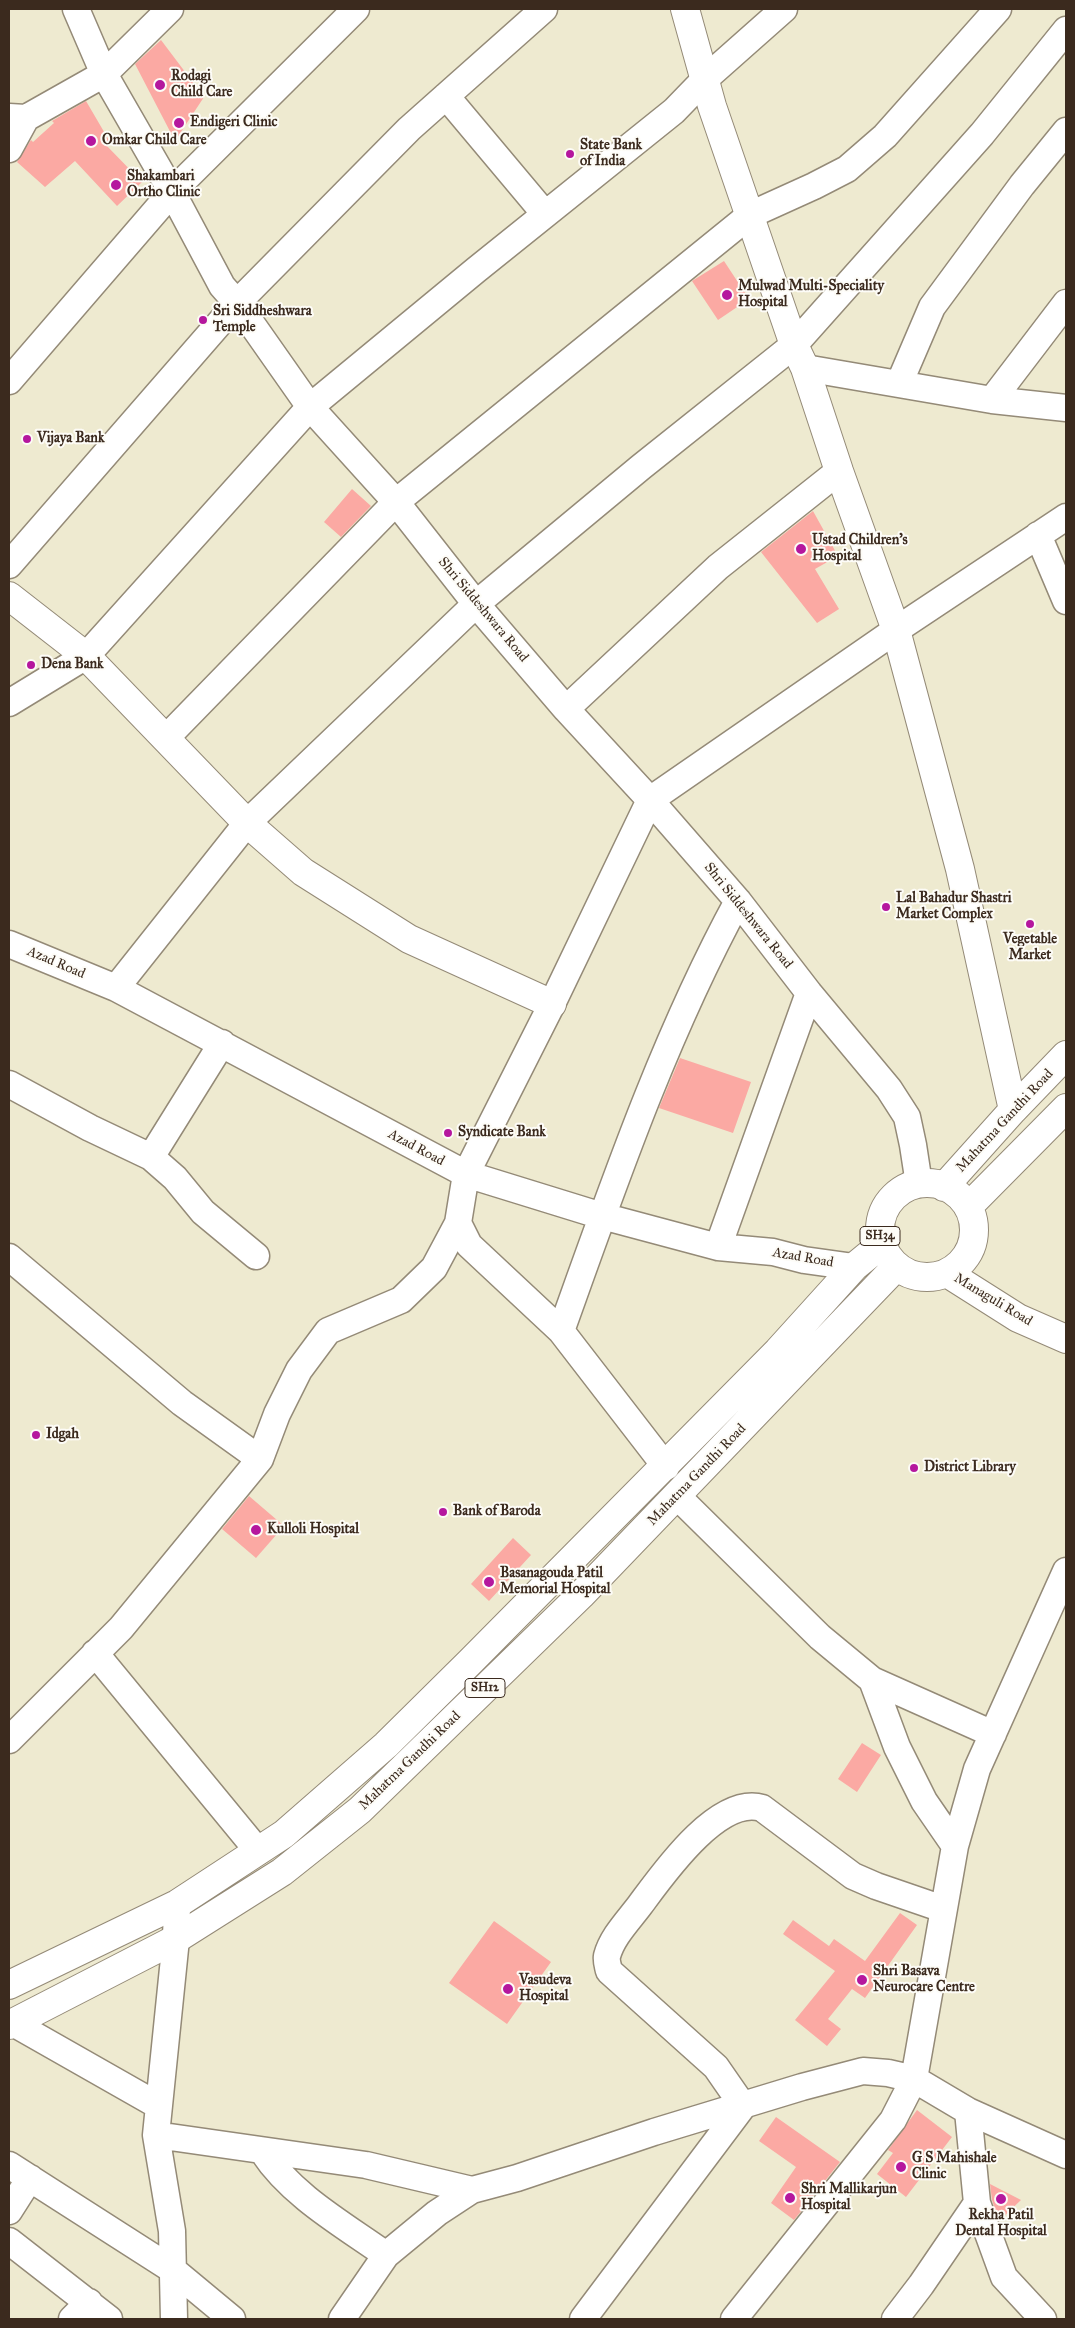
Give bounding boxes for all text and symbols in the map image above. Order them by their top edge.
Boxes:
place label: Rodagi Child Care [171,69,232,102]
marker: Rodagi Child Care [153,78,167,92]
place label: Endigeri Clinic [190,115,277,131]
marker: Endigeri Clinic [172,116,186,130]
place label: Omkar Child Care [102,133,207,149]
marker: Omkar Child Care [84,134,98,148]
place label: State Bank of India [580,138,642,170]
marker: State Bank of India [564,148,576,160]
place label: Shakambari Ortho Clinic [127,169,200,202]
marker: Shakambari Ortho Clinic [109,178,123,192]
place label: Mulwad Multi-Speciality Hospital [738,279,884,312]
marker: Mulwad Multi-Speciality Hospital [720,288,734,302]
place label: Sri Siddheshwara Temple [213,304,312,336]
marker: Sri Siddheshwara Temple [197,314,209,326]
place label: Vijaya Bank [37,431,104,447]
marker: Vijaya Bank [21,433,33,445]
place label: Ustad Children's Hospital [812,533,908,566]
marker: Ustad Children's Hospital [794,542,808,556]
street label: Shri Siddeshwara Road [434,554,532,666]
place label: Dena Bank [41,657,104,673]
marker: Dena Bank [25,659,37,671]
street label: Shri Siddeshwara Road [700,860,796,972]
place label: Lal Bahadur Shastri Market Complex [896,891,1012,924]
marker: Lal Bahadur Shastri Market Complex [880,901,892,913]
marker: Vegetable Market [1024,918,1036,930]
place label: Vegetable Market [1003,932,1057,964]
street label: Azad Road [24,943,88,983]
street label: Mahatma Gandhi Road [953,1066,1057,1176]
place label: Syndicate Bank [458,1125,546,1141]
street label: Azad Road [385,1126,447,1170]
marker: Syndicate Bank [442,1127,454,1139]
road number: SH34 [860,1226,900,1246]
street label: Azad Road [771,1244,835,1272]
street label: Managuli Road [951,1270,1035,1330]
street label: Mahatma Gandhi Road [644,1421,750,1529]
place label: Idgah [46,1427,79,1443]
marker: Idgah [30,1429,42,1441]
place label: District Library [924,1460,1016,1476]
marker: District Library [908,1462,920,1474]
place label: Bank of Baroda [453,1504,541,1520]
marker: Bank of Baroda [437,1506,449,1518]
place label: Kulloli Hospital [267,1522,359,1538]
marker: Kulloli Hospital [249,1523,263,1537]
place label: Basanagouda Patil Memorial Hospital [500,1566,610,1598]
marker: Basanagouda Patil Memorial Hospital [482,1575,496,1589]
road number: SH12 [465,1679,505,1698]
street label: Mahatma Gandhi Road [356,1708,464,1814]
place label: Shri Basava Neurocare Centre [873,1964,975,1996]
place label: Vasudeva Hospital [519,1973,572,2005]
marker: Shri Basava Neurocare Centre [855,1973,869,1987]
marker: Vasudeva Hospital [501,1982,515,1996]
place label: G S Mahishale Clinic [912,2151,997,2184]
marker: G S Mahishale Clinic [894,2160,908,2174]
place label: Shri Mallikarjun Hospital [801,2182,897,2214]
marker: Shri Mallikarjun Hospital [783,2191,797,2205]
marker: Rekha Patil Dental Hospital [994,2192,1008,2206]
place label: Rekha Patil Dental Hospital [955,2208,1047,2240]

